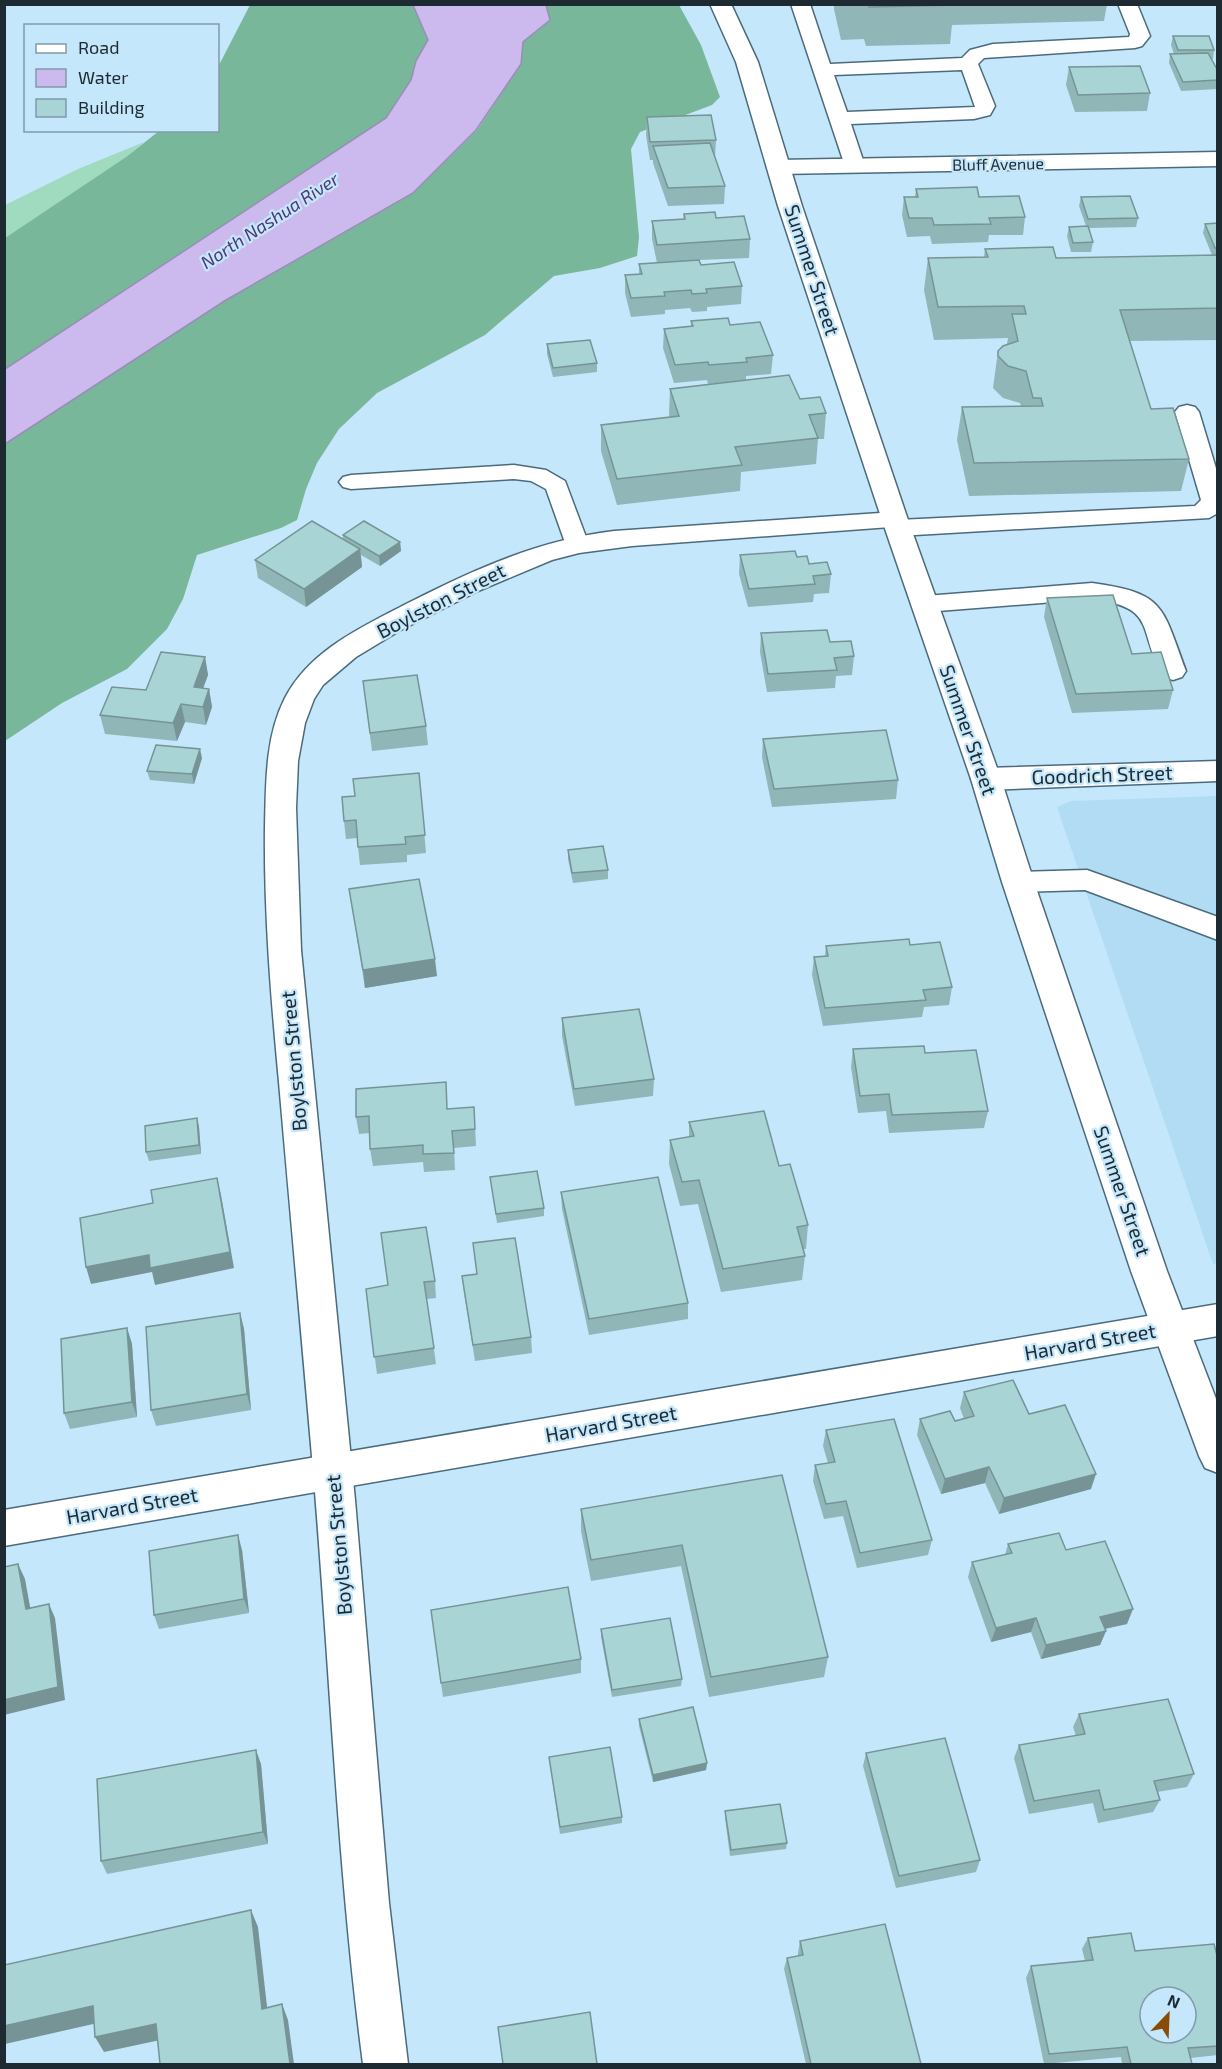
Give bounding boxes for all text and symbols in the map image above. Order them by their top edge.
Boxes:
legend [24,24,219,132]
text: Road [78,36,119,58]
text: Water [78,66,128,88]
text: Building [78,96,145,118]
street label: Bluff Avenue [952,153,1044,174]
water label: North Nashua River [196,167,343,273]
street label: Summer Street [781,201,845,338]
street label: Boylston Street [372,557,509,643]
street label: Summer Street [935,661,1003,798]
street label: Goodrich Street [1031,760,1173,788]
street label: Boylston Street [275,989,311,1132]
street label: Summer Street [1089,1122,1157,1259]
street label: Harvard Street [1022,1318,1158,1364]
street label: Harvard Street [543,1400,679,1446]
street label: Boylston Street [320,1473,356,1616]
street label: Harvard Street [64,1482,200,1528]
north arrow [1138,1985,1198,2045]
text: N [1165,1990,1183,2012]

